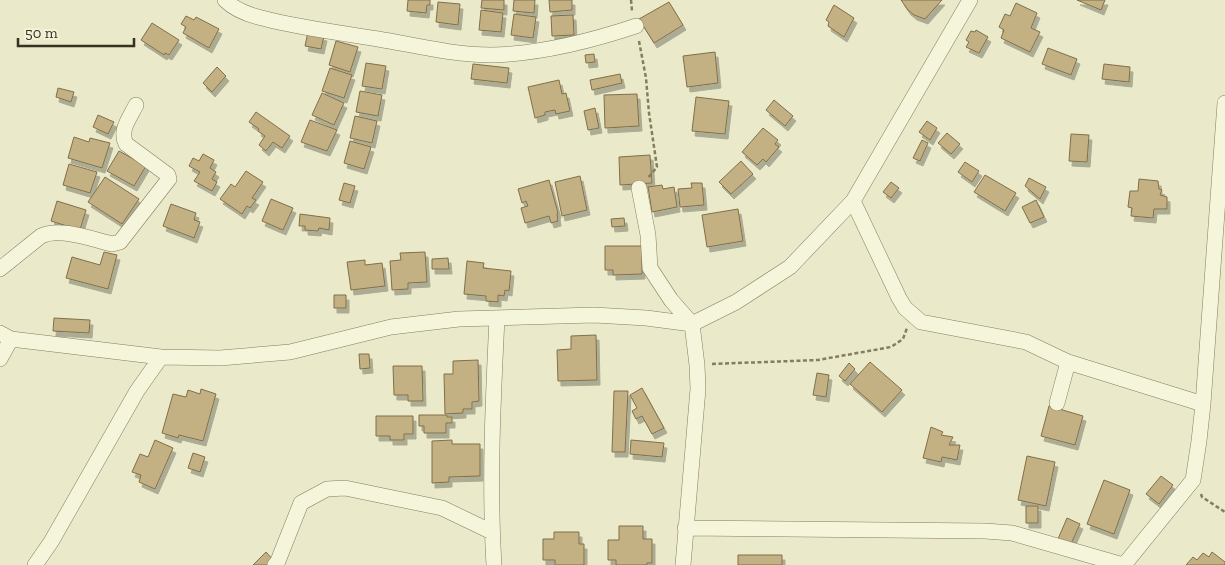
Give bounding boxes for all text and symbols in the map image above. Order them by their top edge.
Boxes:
scale bar [18,15,134,47]
text: 50 m [25,24,58,42]

